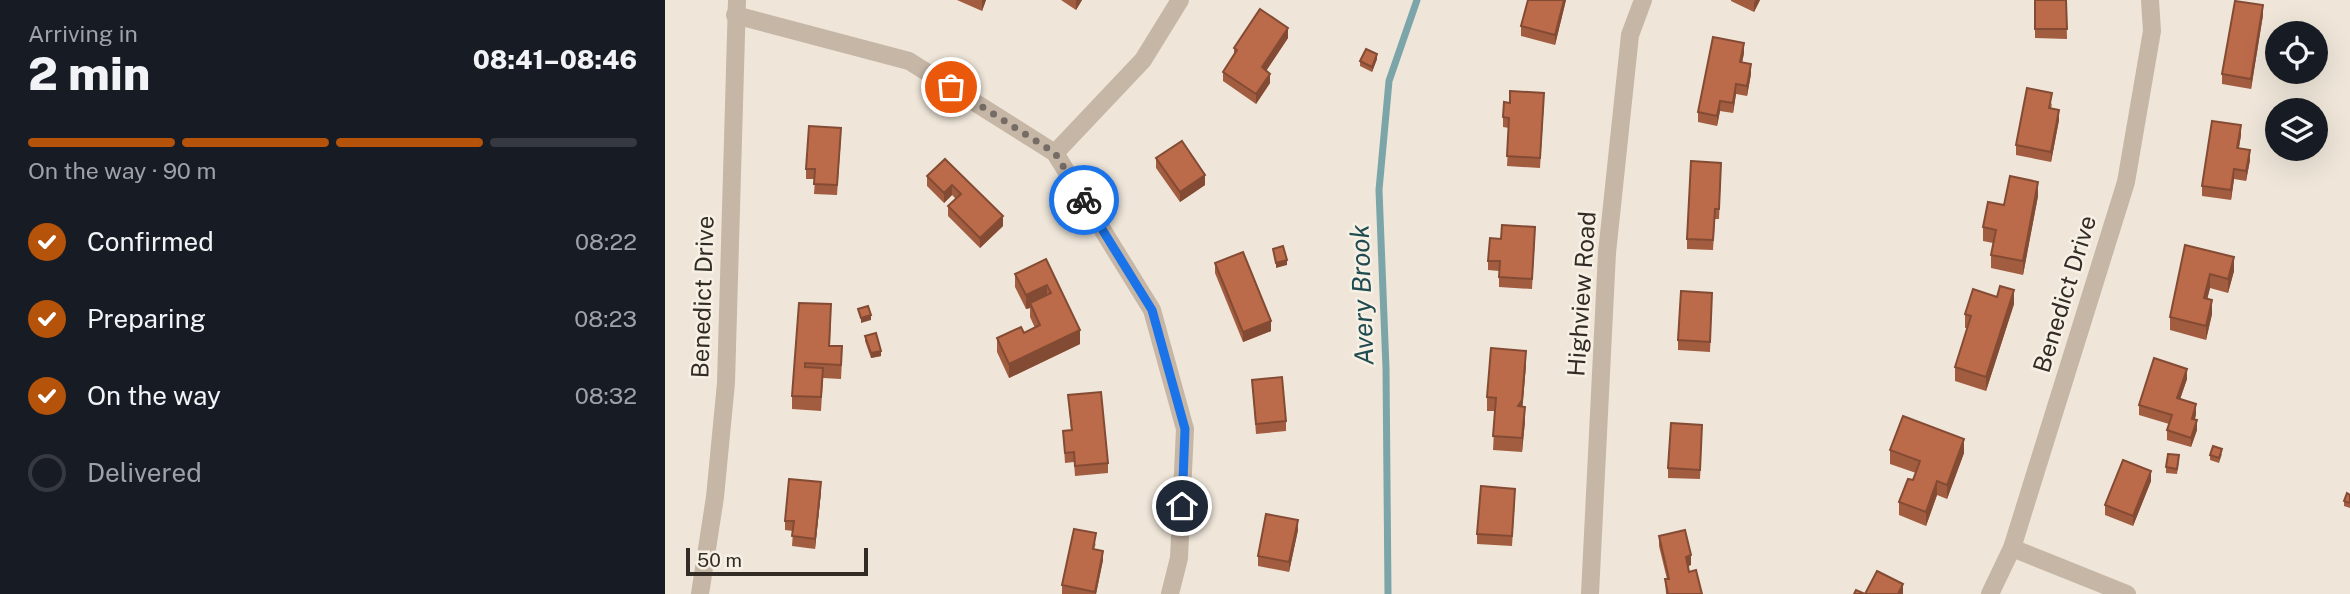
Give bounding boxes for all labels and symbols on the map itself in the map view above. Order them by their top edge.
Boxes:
pin [921,57,981,117]
courier [1049,165,1119,235]
street label: Highview Road [1561,210,1601,377]
street label: Benedict Drive [2027,212,2101,376]
street label: Benedict Drive [685,215,719,379]
water label: Avery Brook [1344,224,1379,366]
pin [1152,476,1212,536]
scale bar [686,545,868,577]

